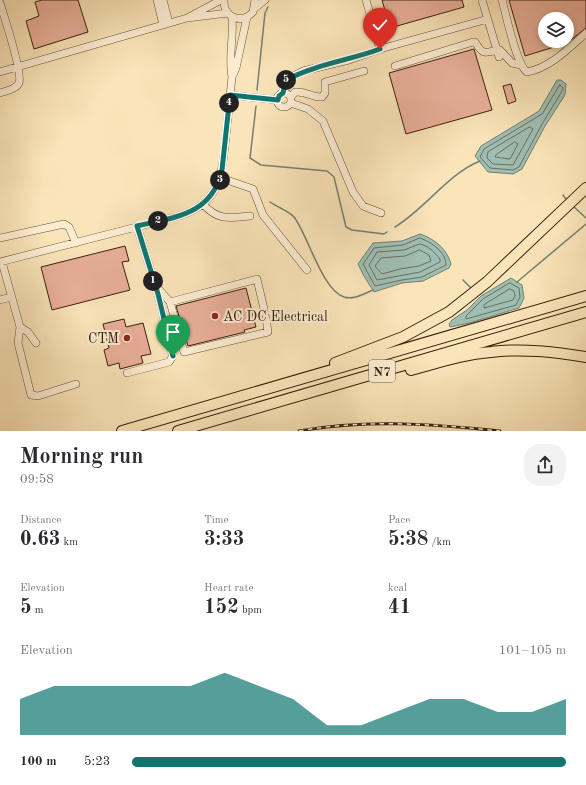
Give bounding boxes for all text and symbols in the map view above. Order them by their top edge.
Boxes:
pin [363,8,397,49]
map controls [538,12,574,48]
button: layers [538,12,574,48]
icon: check [369,14,391,36]
pin: 5 [276,70,296,90]
text: 5 [283,74,289,85]
pin: 4 [219,93,239,113]
text: 4 [226,97,232,108]
pin: 3 [210,170,230,190]
text: 3 [217,174,223,185]
pin: 2 [148,211,168,231]
text: 2 [155,215,161,226]
pin: 1 [143,271,163,291]
text: 1 [150,275,156,286]
place label: AC DC Electrical [223,310,328,324]
marker: AC DC Electrical [210,311,220,321]
pin [156,315,190,356]
icon: arrive [162,321,184,343]
place label: CTM [88,332,119,346]
marker: CTM [122,333,132,343]
road number: N7 [369,360,395,382]
button: share [524,444,566,486]
text: Morning run [20,446,143,468]
text: 09:58 [20,473,54,486]
text: Distance [20,515,61,526]
text: Time [204,515,229,526]
text: Pace [388,515,410,526]
text: 0.63 [20,530,60,550]
text: 3:33 [204,530,244,550]
text: 5:38 [388,530,428,550]
text: km [60,537,78,548]
text: /km [428,537,451,548]
text: Elevation [20,583,65,594]
text: Heart rate [204,583,253,594]
text: kcal [388,583,407,594]
text: 5 [20,598,32,618]
text: 152 [204,598,239,618]
text: 41 [388,598,411,618]
text: m [32,605,43,616]
text: bpm [239,605,262,616]
text: Elevation [20,644,73,657]
text: 101–105 m [499,644,566,657]
text: 100 m [20,755,57,768]
text: 5:23 [84,755,110,768]

